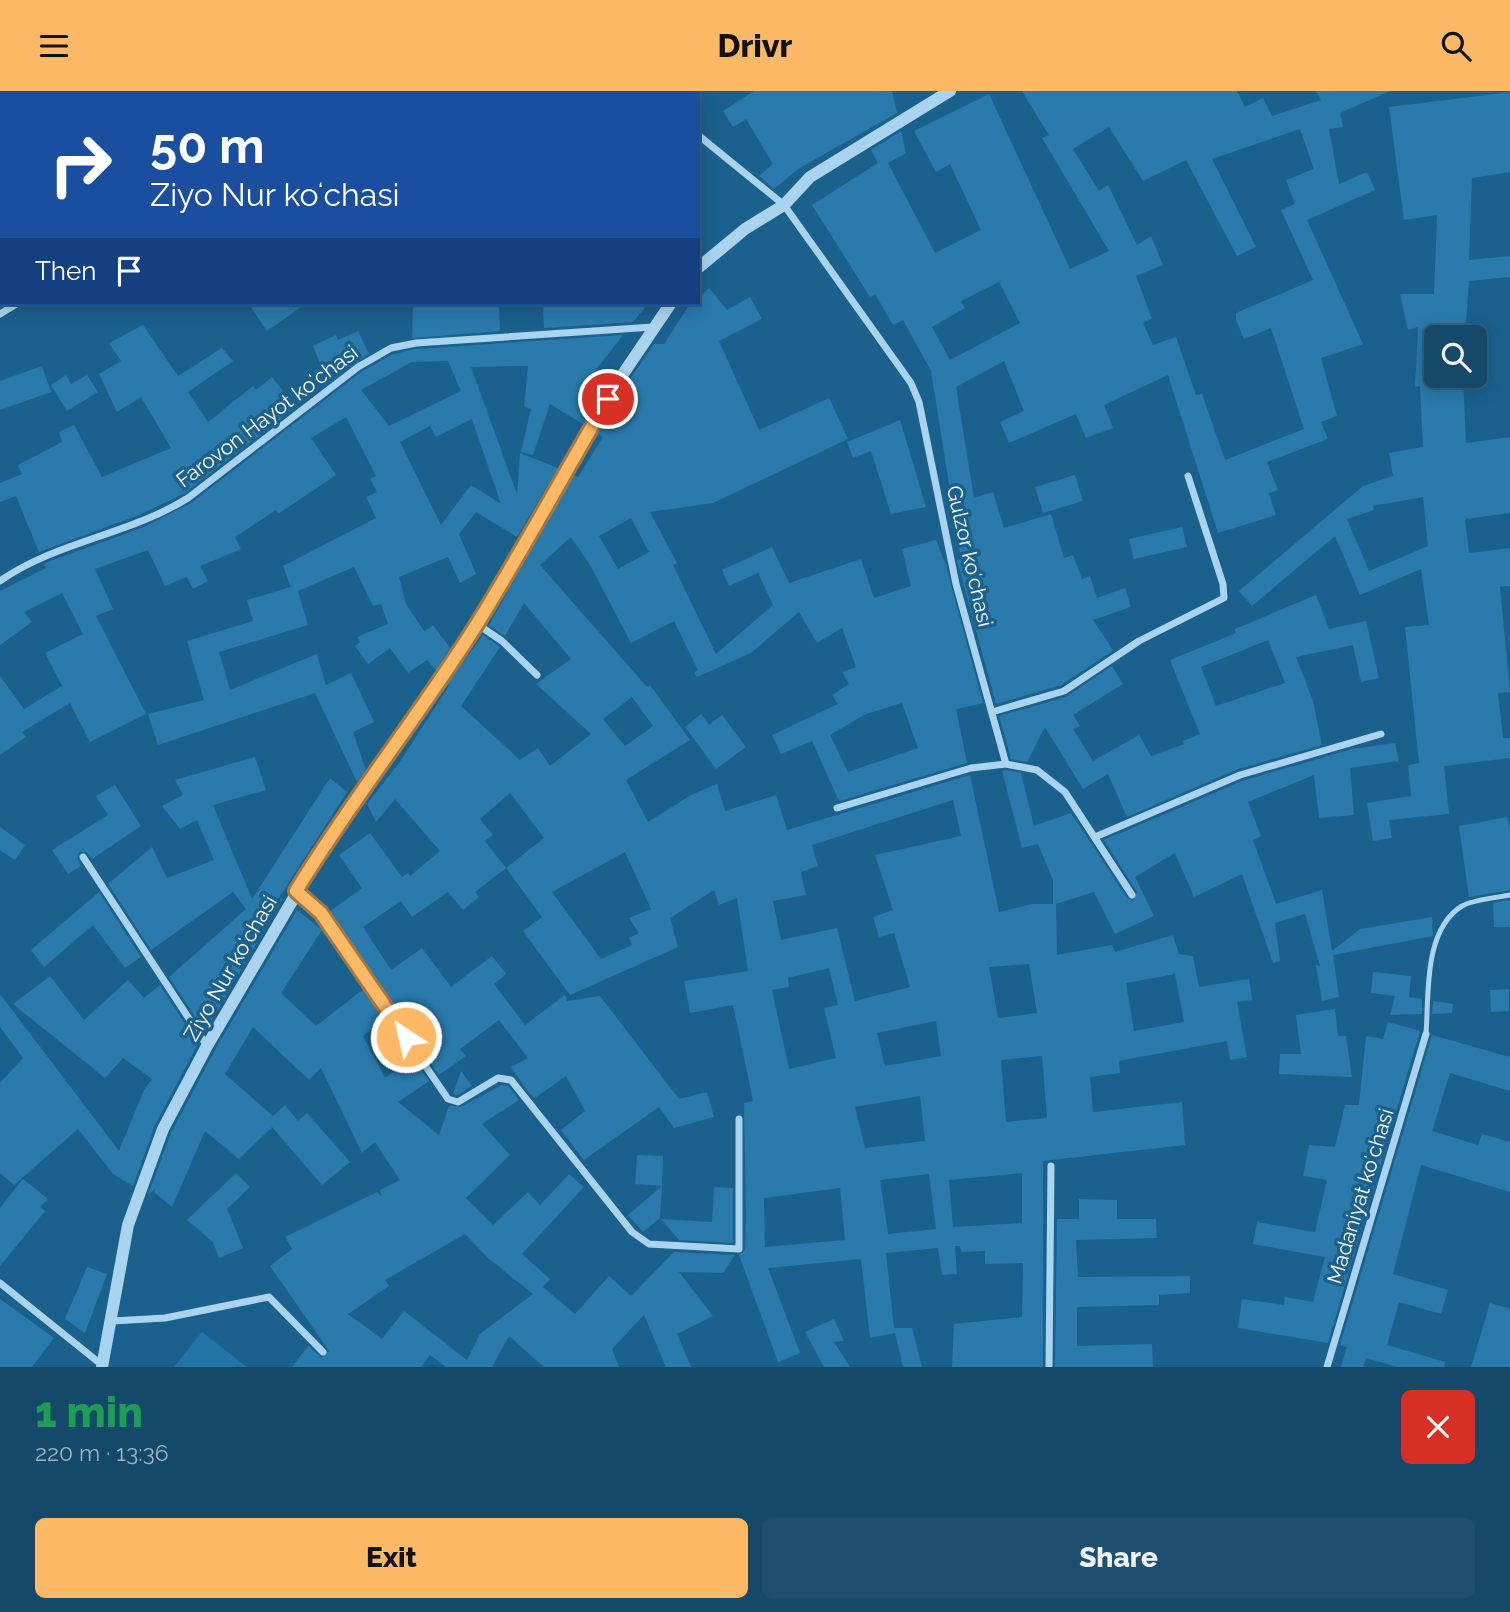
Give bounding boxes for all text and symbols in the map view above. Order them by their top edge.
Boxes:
icon: menu [35,27,73,65]
text: Drivr [718,27,792,64]
icon: search [1437,27,1475,65]
text: 50 m [150,117,265,174]
icon: right [35,119,126,210]
text: Ziyo Nur koʻchasi [150,176,400,213]
icon: arrive [110,252,148,290]
text: Then [35,256,96,286]
map controls [1424,325,1487,388]
button: search [1424,325,1487,388]
street label: Farovon Hayot koʻchasi [171,340,363,492]
pin [578,369,638,429]
icon: arrive [589,380,627,418]
street label: Gulzor koʻchasi [942,483,998,629]
street label: Ziyo Nur koʻchasi [178,891,282,1045]
position arrow [369,1000,443,1074]
street label: Madaniyat koʻchasi [1321,1105,1399,1287]
text: 1 min [35,1388,143,1437]
button: close [1401,1390,1475,1464]
text: 220 m · 13:36 [35,1439,169,1466]
button: Exit [35,1518,748,1598]
button: Share [762,1518,1475,1598]

